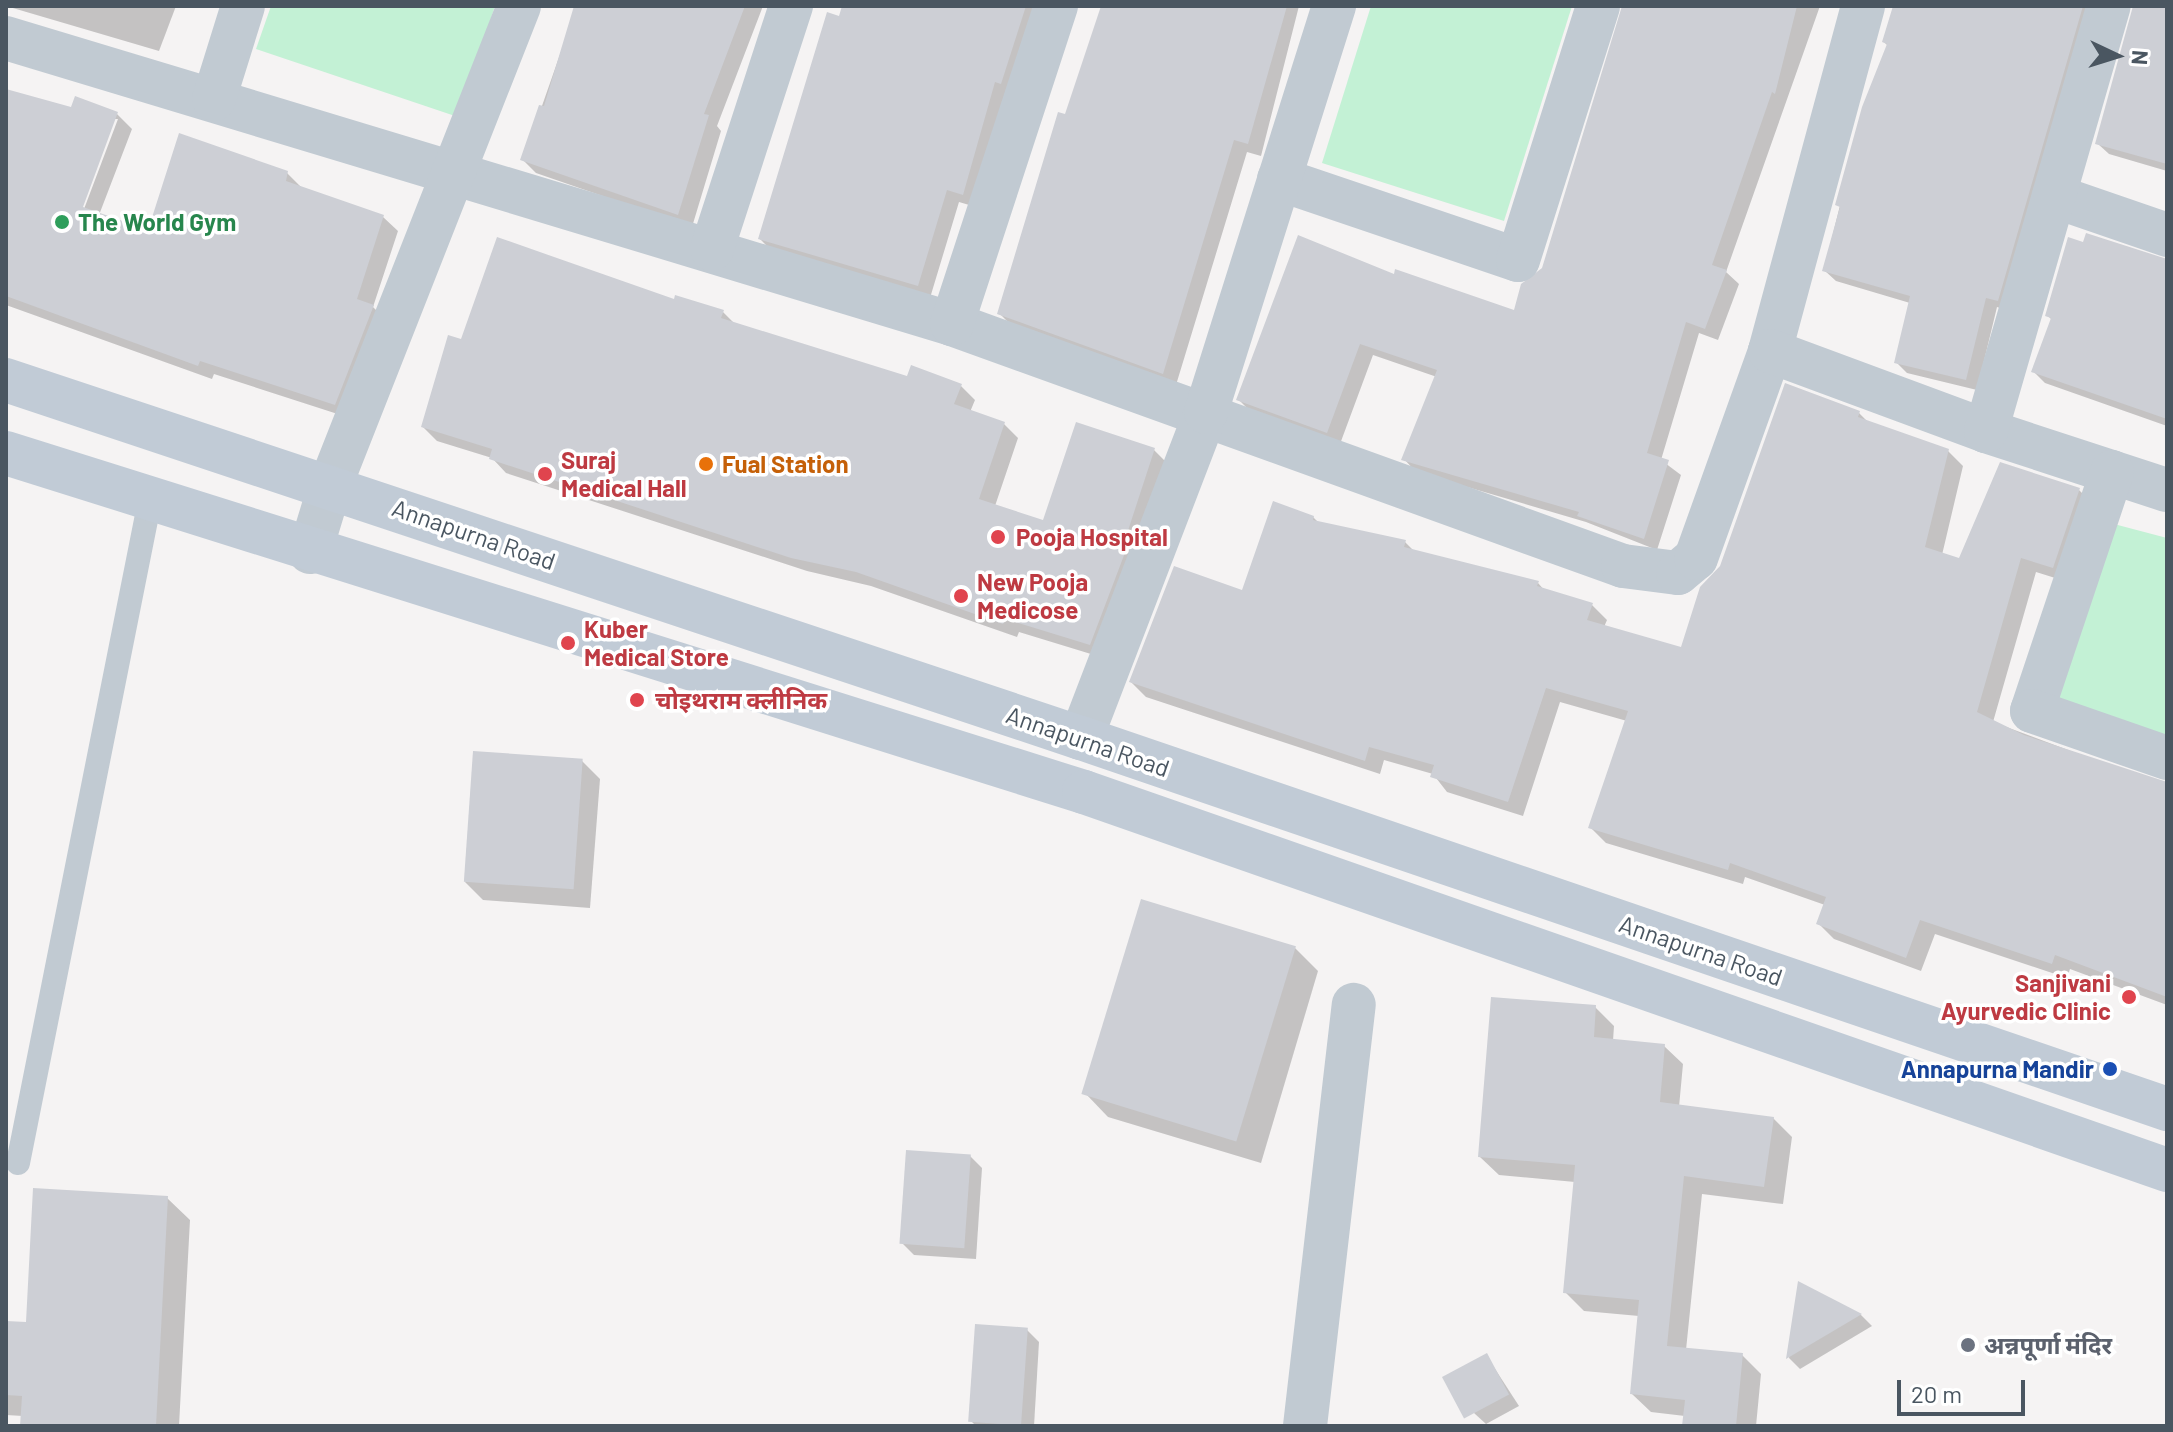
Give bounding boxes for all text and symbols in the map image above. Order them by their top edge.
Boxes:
north arrow [2077,16,2157,96]
text: N [2127,49,2154,66]
place label: The World Gym [78,208,236,236]
marker: The World Gym [53,213,71,231]
place label: Suraj Medical Hall [561,446,687,502]
place label: Fual Station [722,450,849,478]
marker: Fual Station [697,455,715,473]
marker: Suraj Medical Hall [536,465,554,483]
street label: Annapurna Road [389,493,559,575]
place label: Pooja Hospital [1016,523,1168,551]
marker: Pooja Hospital [987,526,1009,548]
place label: New Pooja Medicose [977,568,1088,624]
marker: New Pooja Medicose [952,587,970,605]
place label: Kuber Medical Store [584,615,729,671]
marker: Kuber Medical Store [559,634,577,652]
place label: चोइथराम क्लीनिक [655,686,827,714]
marker: चोइथराम क्लीनिक [626,689,648,711]
street label: Annapurna Road [1003,700,1173,782]
street label: Annapurna Road [1616,909,1786,991]
place label: Sanjivani Ayurvedic Clinic [1941,969,2111,1025]
marker: Sanjivani Ayurvedic Clinic [2118,986,2140,1008]
place label: Annapurna Mandir [1901,1055,2094,1083]
marker: Annapurna Mandir [2101,1060,2119,1078]
place label: अन्नपूर्णा मंदिर [1984,1331,2112,1359]
marker: अन्नपूर्णा मंदिर [1959,1336,1977,1354]
scale bar [1901,1364,2029,1414]
text: 20 m [1911,1379,1962,1408]

